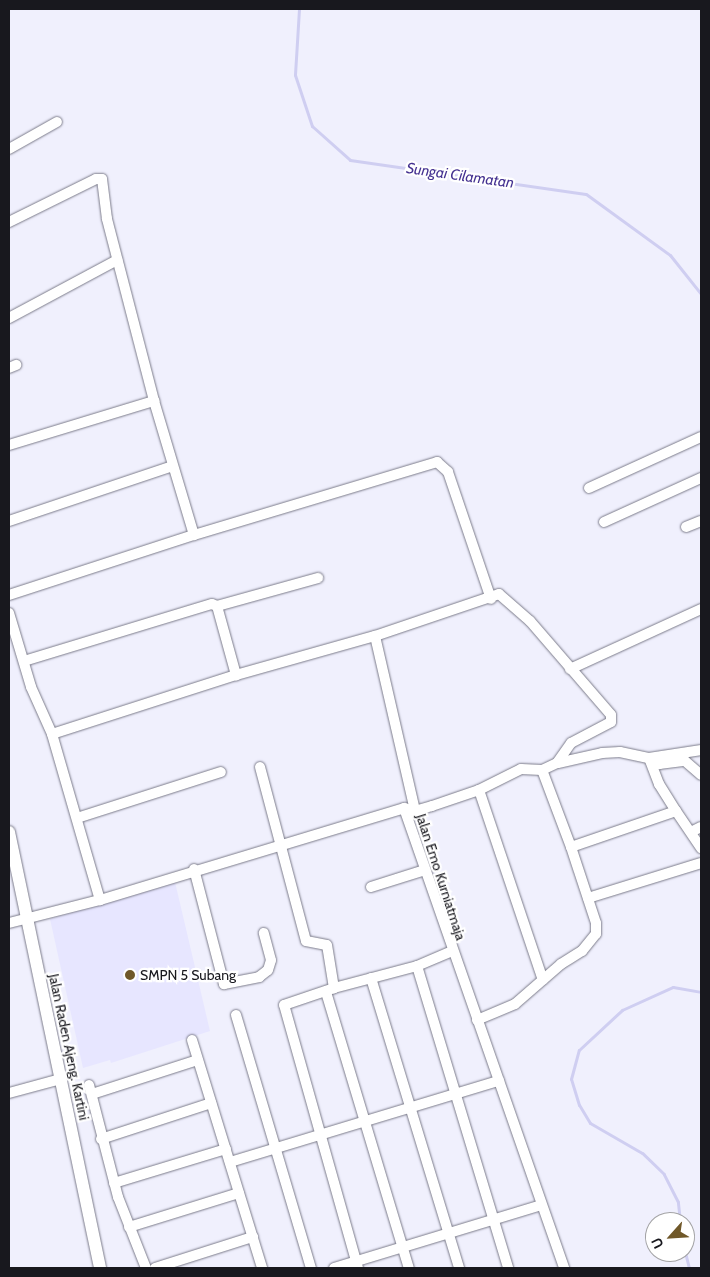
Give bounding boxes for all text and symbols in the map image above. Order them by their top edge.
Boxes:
water label: Sungai Cilamatan [405,160,515,192]
street label: Jalan Emo Kurniatmaja [413,812,469,942]
place label: SMPN 5 Subang [140,967,236,983]
marker: SMPN 5 Subang [124,969,136,981]
street label: Jalan Raden Ajeng. Kartini [45,972,93,1122]
north arrow [645,1212,695,1262]
text: U [647,1235,668,1252]

